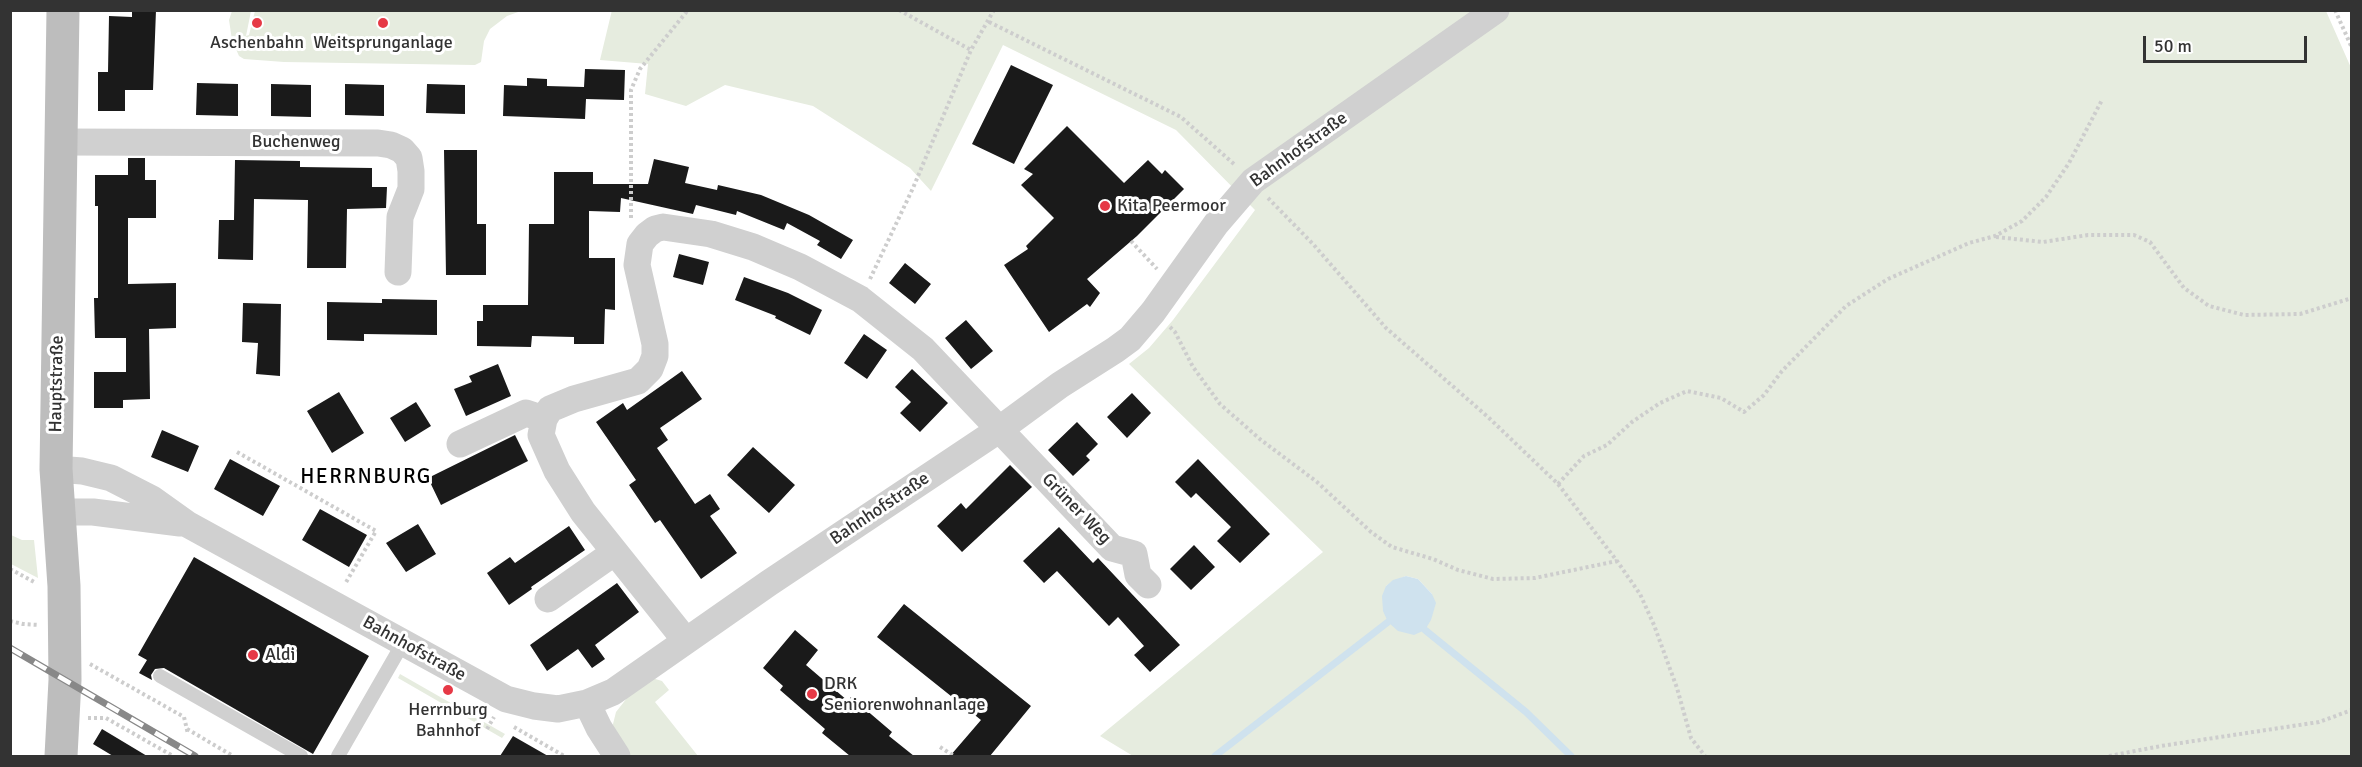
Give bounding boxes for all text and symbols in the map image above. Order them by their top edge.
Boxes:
marker: Aschenbahn [250,16,264,30]
marker: Weitsprunganlage [376,16,390,30]
scale bar [2146,24,2310,62]
place label: Aschenbahn [210,32,304,54]
place label: Weitsprunganlage [313,32,453,54]
text: 50 m [2154,35,2192,57]
street label: Bahnhofstraße [1246,108,1352,192]
street label: Buchenweg [252,131,340,153]
place label: Kita Peermoor [1117,195,1226,217]
marker: Kita Peermoor [1098,199,1112,213]
street label: Hauptstraße [45,335,69,433]
district label: HERRNBURG [300,464,432,490]
street label: Bahnhofstraße [826,468,934,550]
street label: Grüner Weg [1037,469,1115,549]
street label: Bahnhofstraße [359,612,469,686]
place label: Aldi [265,644,295,666]
marker: Aldi [246,648,260,662]
place label: DRK Seniorenwohnanlage [824,673,985,716]
marker: Herrnburg Bahnhof [441,683,455,697]
marker: DRK Seniorenwohnanlage [805,687,819,701]
place label: Herrnburg Bahnhof [408,699,488,742]

